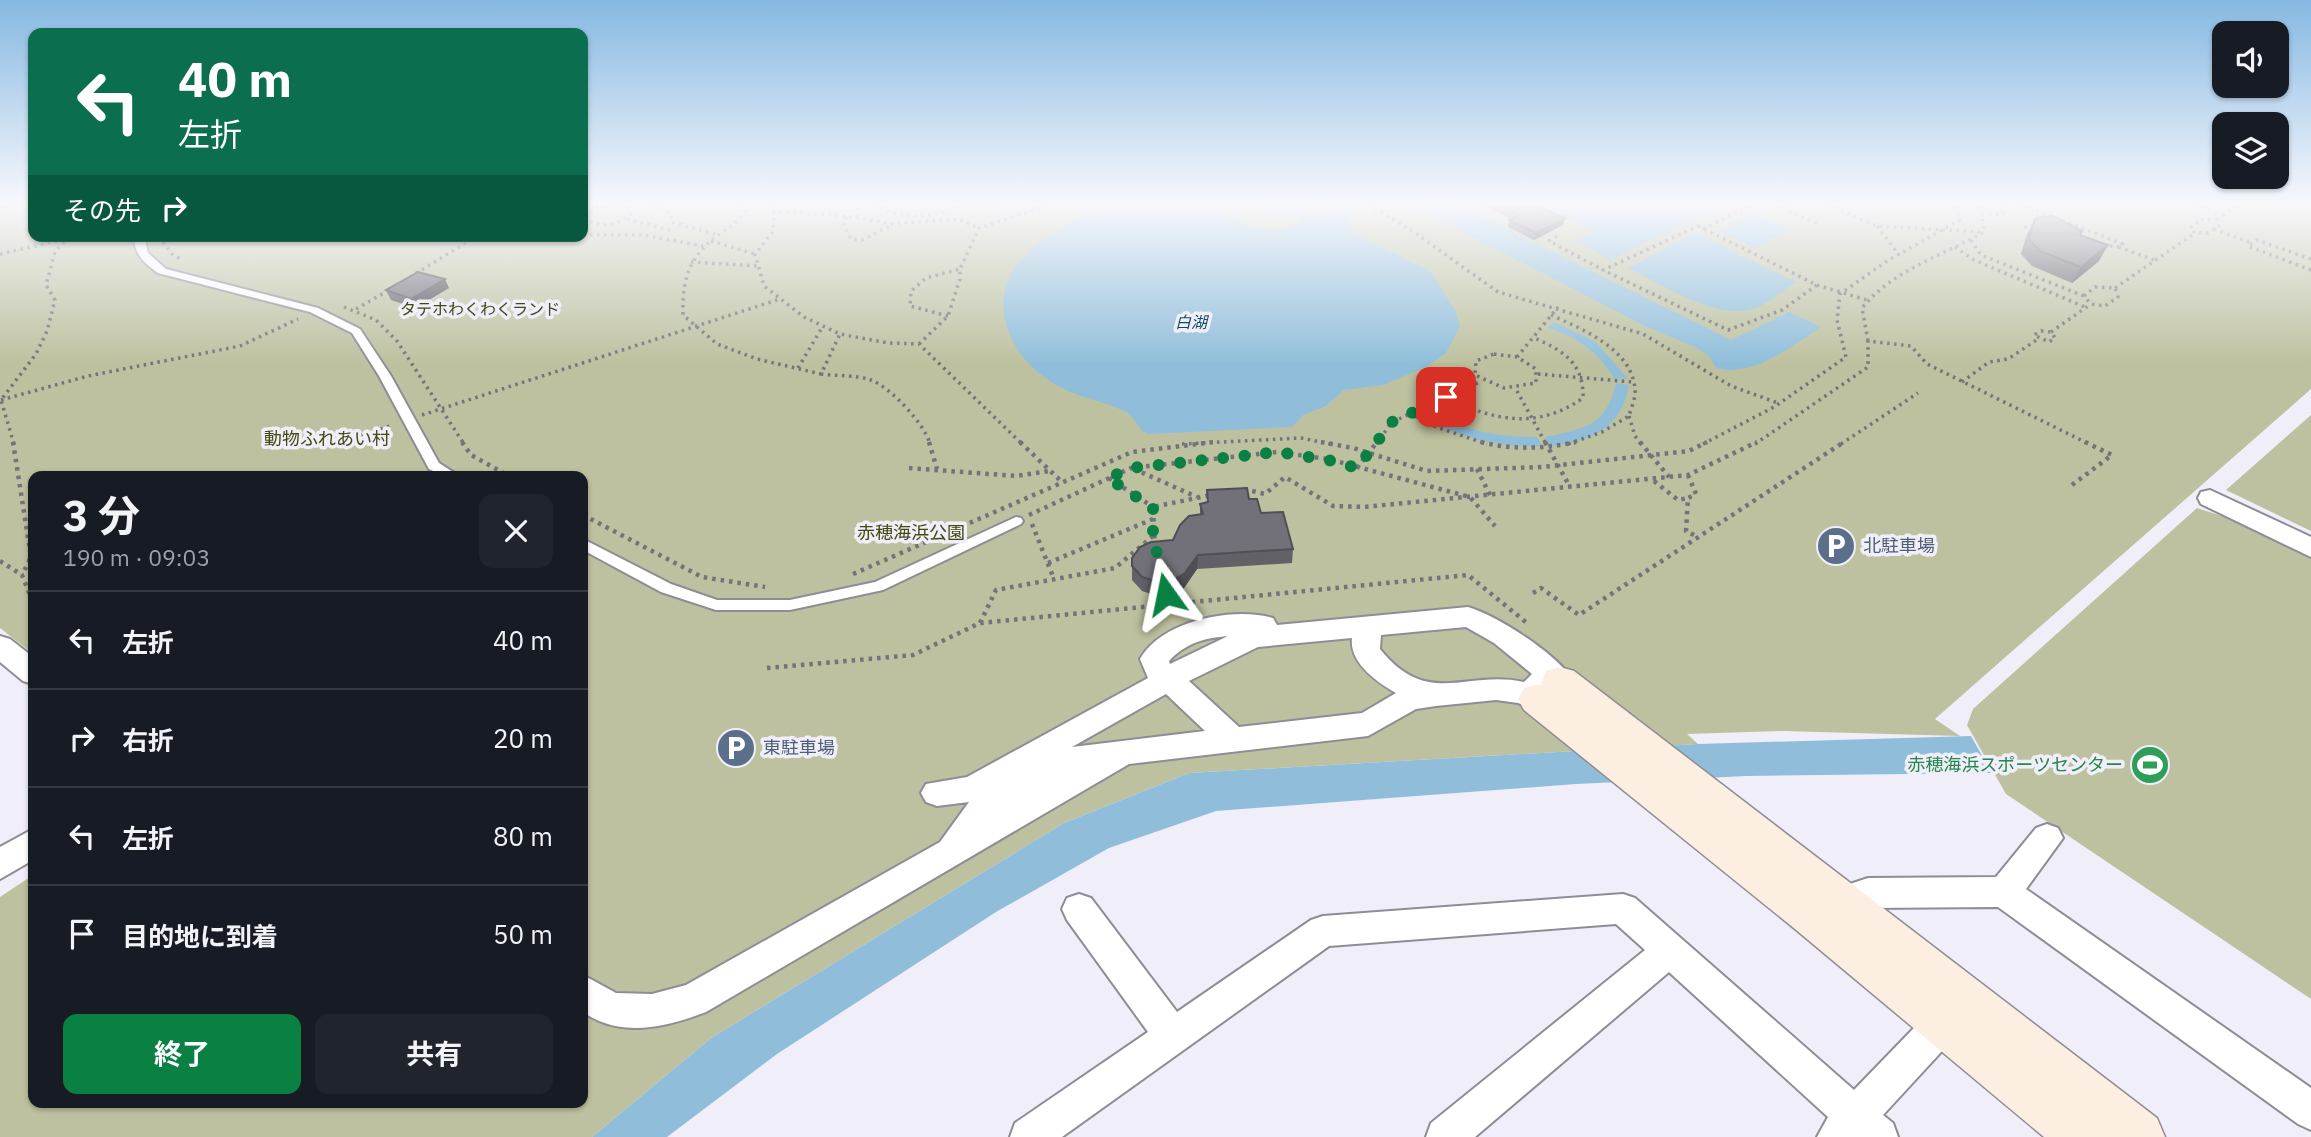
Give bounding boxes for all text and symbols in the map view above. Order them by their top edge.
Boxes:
map controls [2212,21,2289,189]
button: sound [2212,21,2289,98]
text: 40 m [178,47,292,110]
icon: left [63,56,154,147]
button: layers [2212,112,2289,189]
text: 左折 [178,113,242,155]
icon: right [155,189,193,227]
text: その先 [63,193,141,227]
park label: タテホわくわくランド [400,299,560,319]
water label: 白湖 [1175,312,1210,332]
pin [1416,367,1476,427]
icon: arrive [1427,378,1465,416]
park label: 動物ふれあい村 [264,427,390,450]
text: 3 分 [63,488,140,543]
button: close [479,494,553,568]
park label: 赤穂海浜公園 [857,521,965,544]
parking icon: 北駐車場 [1815,525,1857,567]
place label: 北駐車場 [1863,534,1935,557]
text: 190 m · 09:03 [63,542,210,572]
position arrow [1129,557,1203,631]
icon: left [63,621,101,659]
text: 40 m [493,623,553,657]
text: 左折 [122,625,174,659]
icon: right [63,719,101,757]
text: 20 m [493,721,553,755]
text: 右折 [122,723,174,757]
parking icon: 東駐車場 [715,727,757,769]
place label: 東駐車場 [763,736,835,759]
sports icon: 赤穂海浜スポーツセンター [2129,744,2171,786]
place label: 赤穂海浜スポーツセンター [1907,753,2123,776]
icon: left [63,817,101,855]
text: 80 m [493,819,553,853]
text: 左折 [122,821,174,855]
icon: arrive [63,915,101,953]
text: 50 m [493,917,553,951]
text: 目的地に到着 [122,919,278,953]
button: 終了 [63,1014,301,1094]
button: 共有 [315,1014,553,1094]

